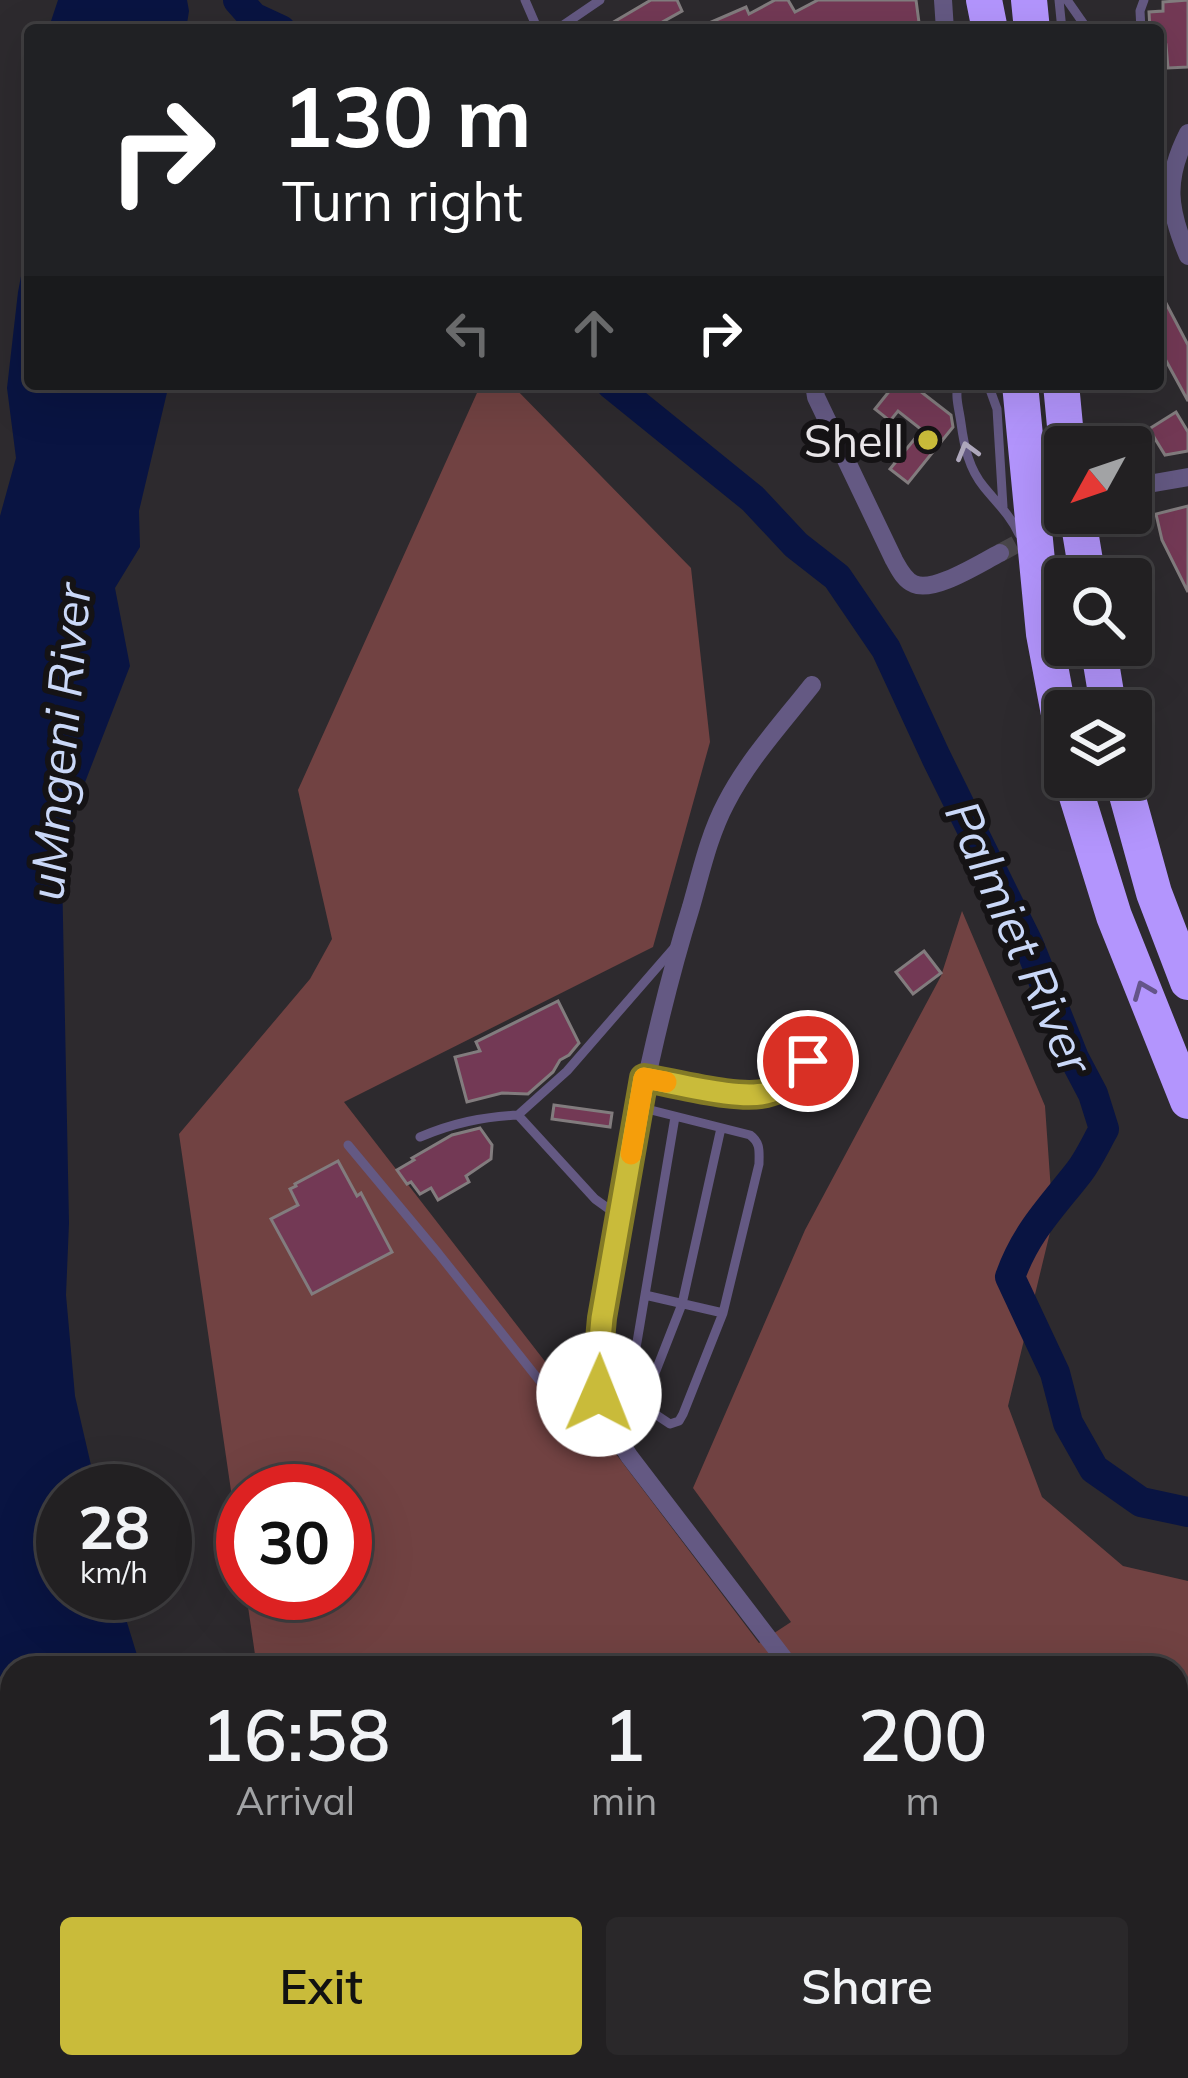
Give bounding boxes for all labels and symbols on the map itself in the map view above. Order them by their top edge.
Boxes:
place label: Shell [804,412,904,468]
north arrow [1044,426,1152,534]
marker: Shell [915,427,941,453]
one-way arrow [957,441,982,462]
water label: uMngeni River [15,579,103,903]
water label: Palmiet River [933,791,1108,1085]
one-way arrow [1133,981,1157,1002]
pin [757,1010,859,1112]
position arrow [536,1331,662,1457]
speed limit sign: 30 [216,1464,372,1620]

